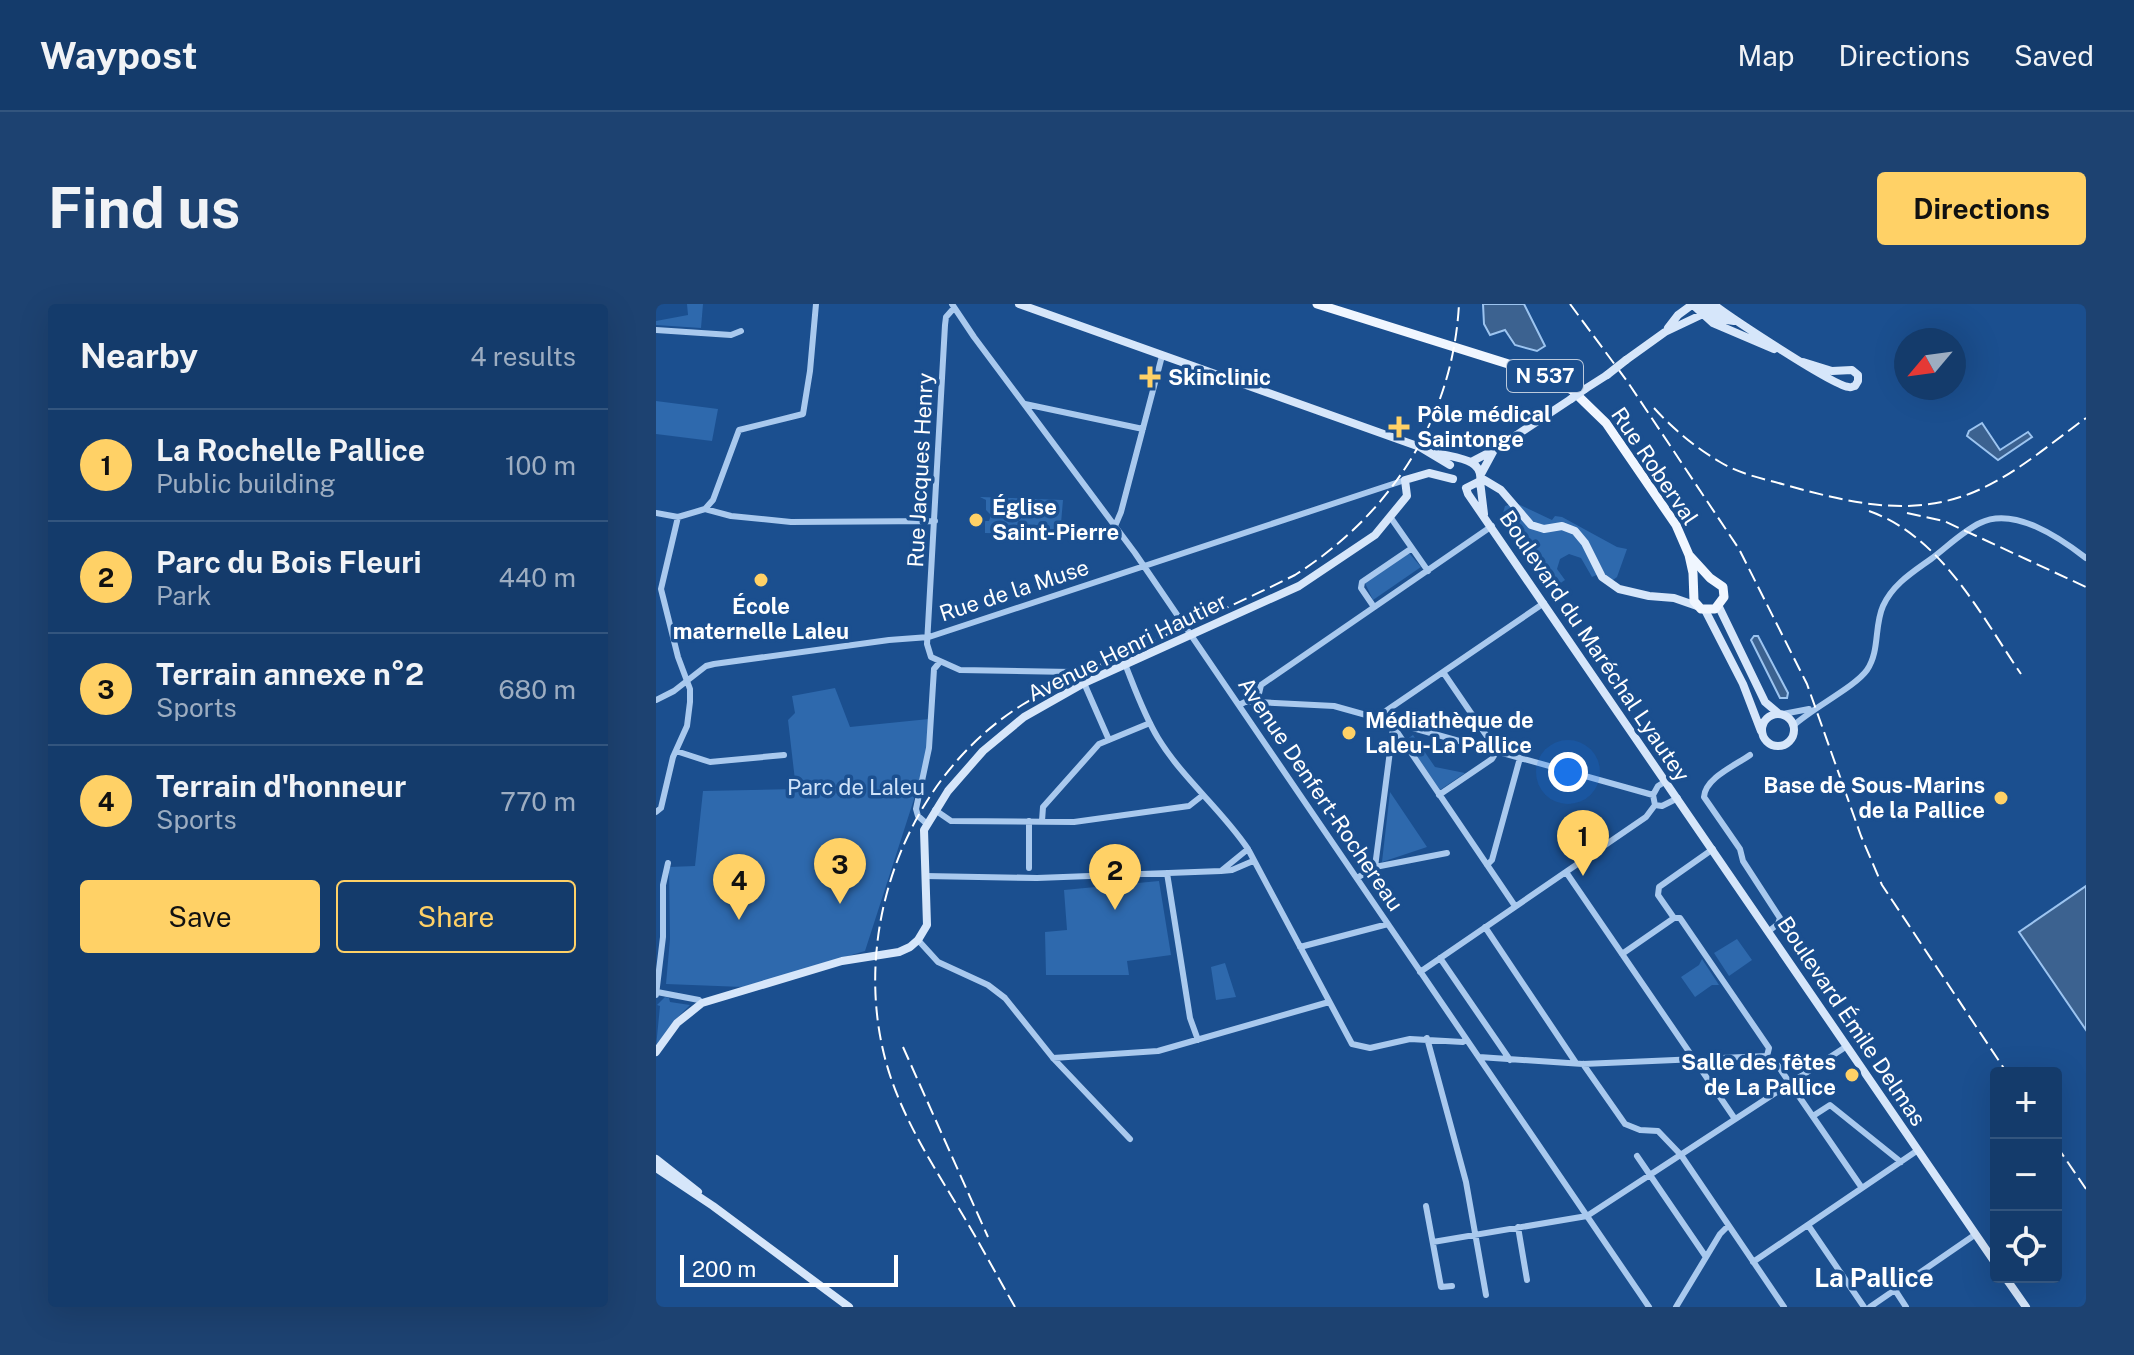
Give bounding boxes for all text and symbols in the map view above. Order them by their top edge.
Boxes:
text: Waypost [40,33,198,78]
text: Map [1738,39,1794,72]
text: Directions [1838,39,1970,72]
text: Saved [2014,39,2094,72]
button: Directions [1877,172,2086,245]
text: Find us [48,175,240,241]
north arrow [1894,328,1966,400]
text: Nearby [80,336,198,376]
text: 4 results [470,341,576,372]
road number: N 537 [1507,360,1583,392]
place label: Skinclinic [1168,364,1271,390]
marker: Skinclinic [1139,366,1161,388]
street label: Rue Jacques Henry [902,372,938,568]
place label: Pôle médical Saintonge [1417,401,1551,452]
street label: Rue Roberval [1606,402,1704,530]
marker: Pôle médical Saintonge [1388,416,1410,438]
text: La Rochelle Pallice [156,432,425,468]
text: 1 [100,450,112,481]
text: 100 m [505,450,576,481]
text: Public building [156,468,336,499]
place label: Église Saint-Pierre [992,494,1119,545]
street label: Boulevard du Maréchal Lyautey [1494,506,1696,787]
marker: Église Saint-Pierre [967,511,985,529]
text: Parc du Bois Fleuri [156,544,422,580]
street label: Rue de la Muse [936,554,1092,626]
text: 2 [98,562,114,593]
text: 440 m [499,562,576,593]
marker: École maternelle Laleu [752,571,770,589]
text: Park [156,580,211,611]
street label: Avenue Henri Hautier [1023,587,1231,707]
place label: École maternelle Laleu [673,593,849,644]
text: Terrain annexe n°2 [156,656,424,692]
street label: Avenue Denfert-Rochereau [1233,672,1409,916]
text: 3 [97,674,115,705]
text: 680 m [499,674,576,705]
text: Sports [156,692,237,723]
place label: Médiathèque de Laleu-La Pallice [1365,707,1534,758]
marker: Médiathèque de Laleu-La Pallice [1340,724,1358,742]
your location [1548,752,1588,792]
text: Terrain d'honneur [156,768,406,804]
place label: Base de Sous-Marins de la Pallice [1763,772,1985,823]
park label: Parc de Laleu [787,774,925,800]
text: 4 [97,786,115,817]
text: 770 m [500,786,576,817]
marker: Base de Sous-Marins de la Pallice [1992,789,2010,807]
text: Sports [156,804,237,835]
pin: 1 [1557,810,1609,876]
pin: 3 [814,838,866,904]
pin: 2 [1089,844,1141,910]
pin: 4 [713,854,765,920]
button: Save [80,880,320,953]
button: Share [336,880,576,953]
street label: Boulevard Émile Delmas [1772,912,1932,1130]
place label: Salle des fêtes de La Pallice [1681,1049,1836,1100]
marker: Salle des fêtes de La Pallice [1843,1066,1861,1084]
map controls [1990,1067,2062,1283]
button: + [1990,1067,2062,1139]
button: − [1990,1139,2062,1211]
button: locate [1990,1211,2062,1283]
scale bar [680,1251,898,1287]
text: 200 m [692,1256,756,1282]
district label: La Pallice [1814,1262,1934,1293]

